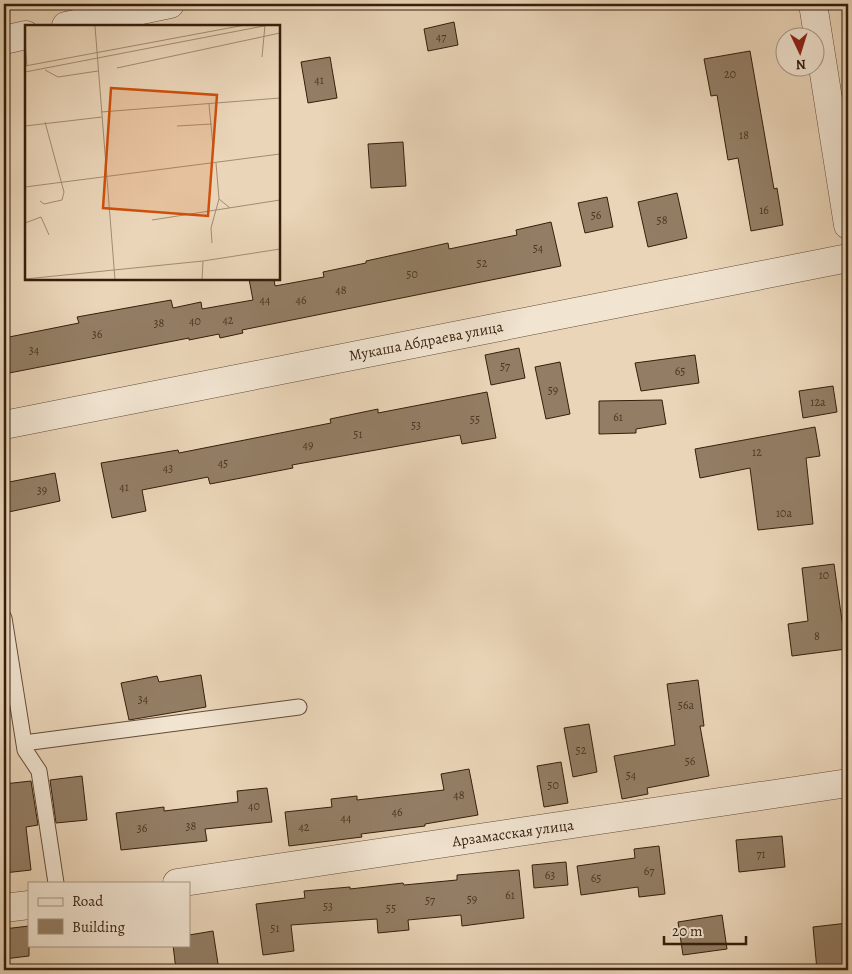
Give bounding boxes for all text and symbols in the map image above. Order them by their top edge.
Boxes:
inset map [25,25,280,280]
north arrow [774,28,824,78]
house number: 47 [436,29,447,45]
text: N [795,55,807,74]
house number: 20 [724,66,736,82]
house number: 41 [314,72,324,88]
house number: 18 [739,127,749,143]
house number: 16 [759,202,769,218]
house number: 56 [591,207,602,223]
house number: 58 [657,212,668,228]
house number: 54 [533,240,544,256]
house number: 52 [477,255,488,271]
house number: 50 [406,266,418,282]
house number: 48 [335,282,347,298]
house number: 44 [260,292,271,308]
house number: 46 [296,292,307,308]
house number: 42 [222,312,234,328]
house number: 40 [189,313,201,329]
house number: 38 [154,315,165,331]
street label: Мукаша Абдраева улица [347,316,505,366]
house number: 36 [92,326,103,342]
house number: 34 [29,342,40,358]
house number: 57 [500,358,511,374]
house number: 65 [675,363,685,379]
house number: 59 [548,382,558,398]
house number: 12a [810,394,826,410]
house number: 61 [613,409,623,425]
house number: 55 [470,411,480,427]
house number: 53 [411,417,421,433]
house number: 51 [353,426,363,442]
house number: 49 [303,437,313,453]
house number: 12 [752,444,762,460]
house number: 45 [218,455,228,471]
house number: 43 [163,460,173,476]
house number: 41 [119,479,129,495]
house number: 39 [37,482,47,498]
house number: 10a [776,505,792,521]
house number: 10 [819,567,829,583]
house number: 8 [814,628,820,644]
house number: 34 [138,691,149,707]
house number: 56a [678,697,695,713]
house number: 52 [576,742,587,758]
house number: 56 [685,753,696,769]
house number: 54 [626,767,637,783]
house number: 50 [547,777,559,793]
house number: 48 [453,787,465,803]
house number: 40 [248,798,260,814]
house number: 46 [392,804,403,820]
house number: 44 [341,810,352,826]
street label: Арзамасская улица [450,815,575,852]
house number: 38 [186,818,197,834]
house number: 42 [298,819,310,835]
house number: 36 [137,820,148,836]
house number: 71 [756,846,766,862]
house number: 67 [644,863,655,879]
house number: 63 [545,867,555,883]
house number: 65 [591,870,601,886]
legend [28,882,190,946]
house number: 61 [505,887,515,903]
text: Road [72,891,104,911]
house number: 59 [467,891,477,907]
house number: 57 [425,892,436,908]
house number: 53 [323,898,333,914]
house number: 55 [386,900,396,916]
scale bar [664,914,747,946]
text: Building [72,917,125,937]
house number: 51 [270,920,280,936]
text: 20 m [672,921,703,941]

